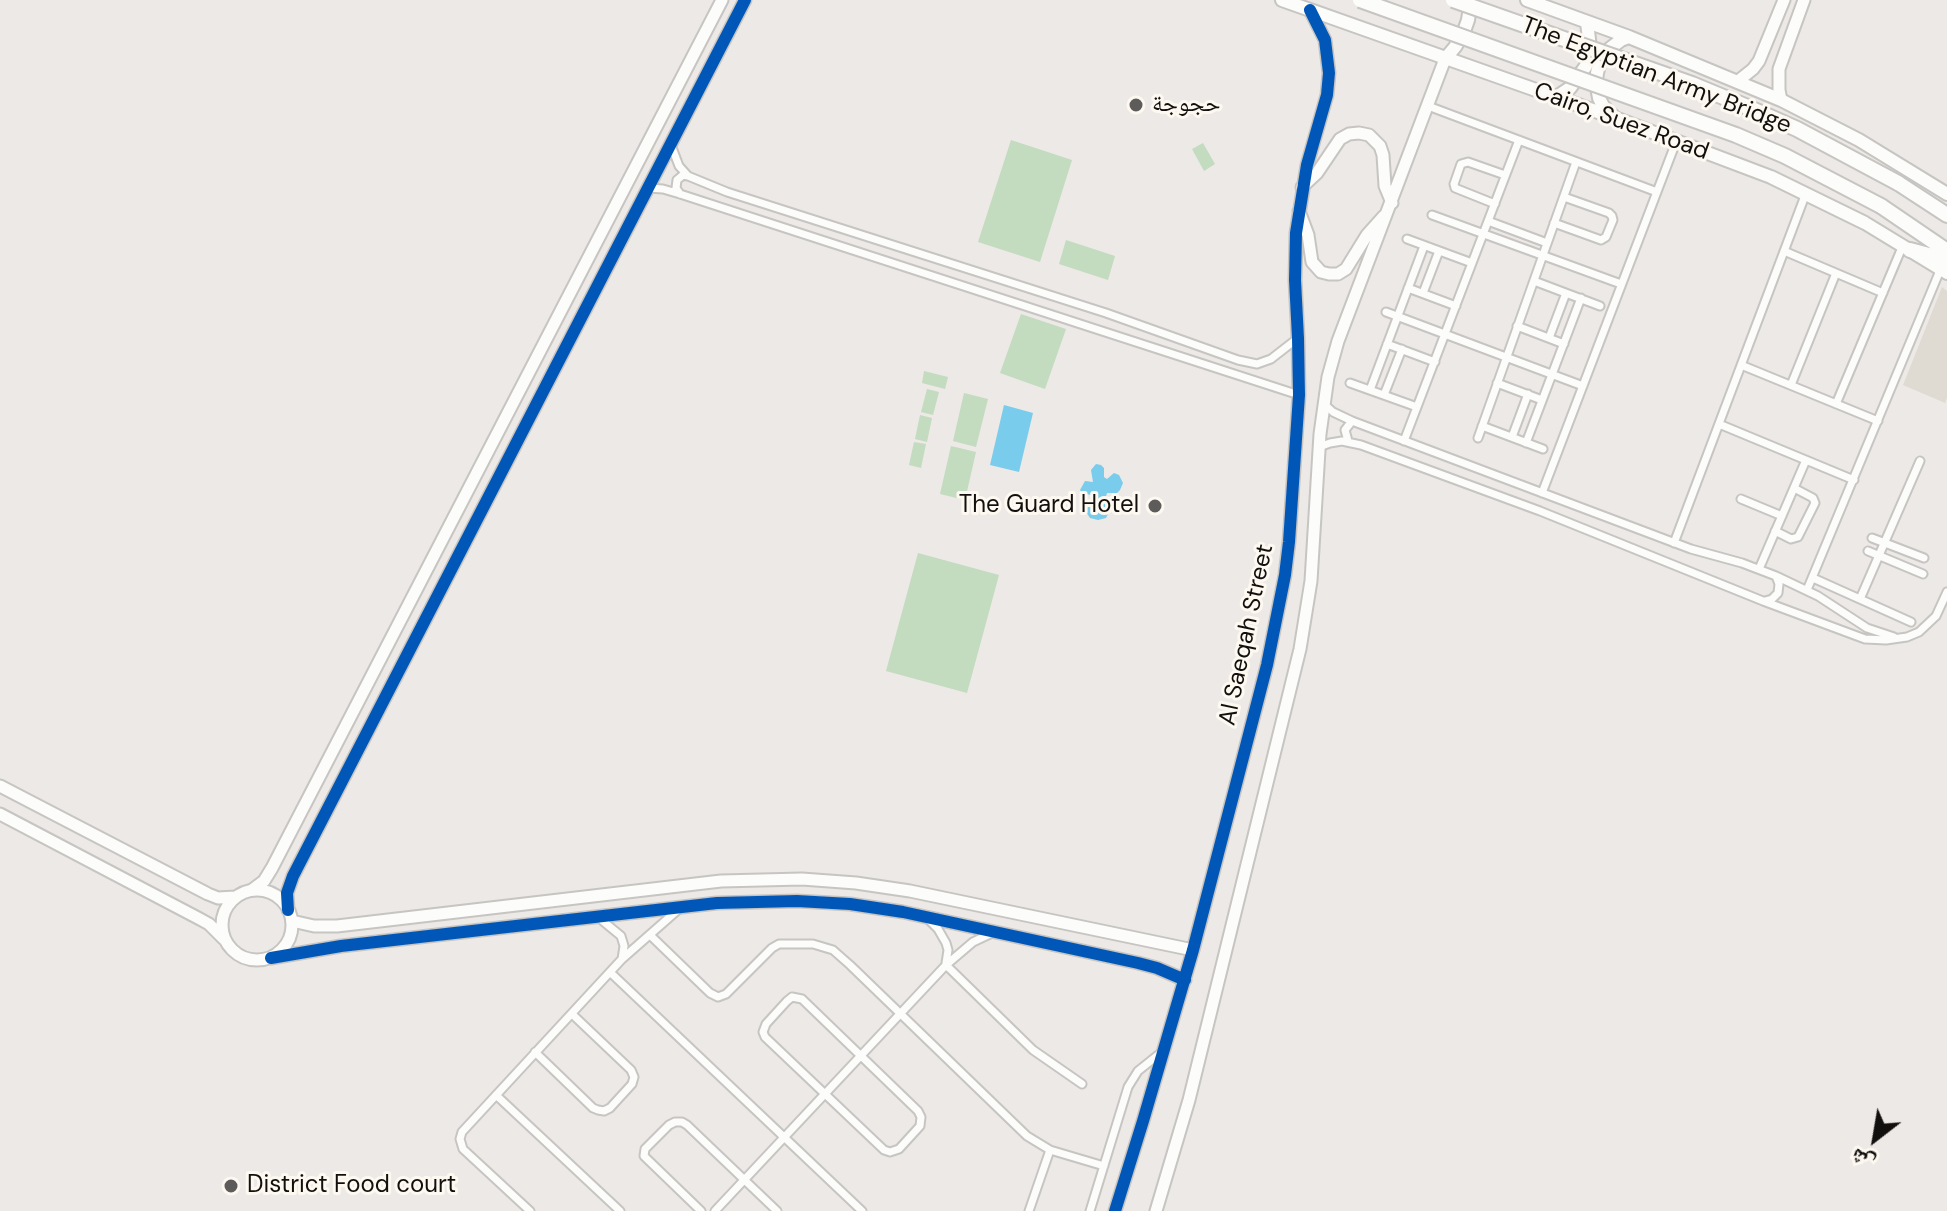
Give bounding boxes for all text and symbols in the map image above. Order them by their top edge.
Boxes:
street label: The Egyptian Army Bridge [1517,11,1795,141]
street label: Cairo, Suez Road [1530,77,1712,167]
place label: حجوجة [1152,91,1221,119]
marker: حجوجة [1127,96,1145,114]
place label: The Guard Hotel [959,492,1139,520]
marker: The Guard Hotel [1146,497,1164,515]
street label: Al Saeqah Street [1214,542,1280,728]
north arrow [1835,1099,1915,1179]
text: ش [1845,1142,1880,1178]
place label: District Food court [247,1172,456,1200]
marker: District Food court [222,1177,240,1195]

